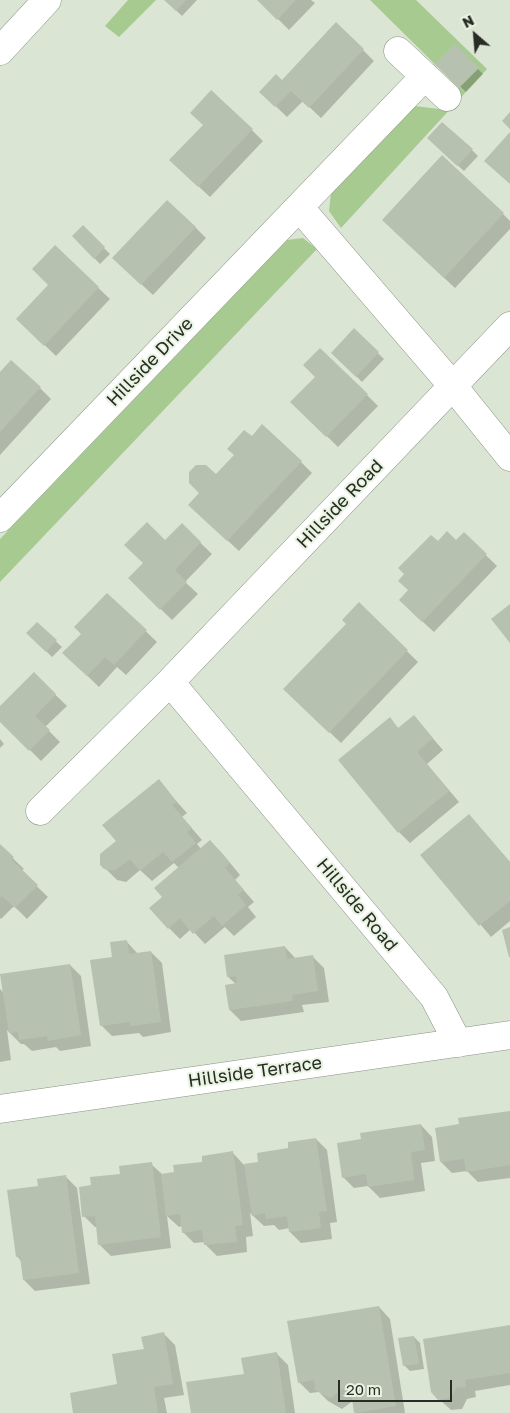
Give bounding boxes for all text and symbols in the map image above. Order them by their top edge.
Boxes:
north arrow [450,10,500,60]
text: N [459,11,477,31]
street label: Hillside Drive [102,313,198,411]
street label: Hillside Road [292,455,388,553]
street label: Hillside Road [312,854,402,956]
street label: Hillside Terrace [187,1052,323,1092]
scale bar [340,1370,454,1402]
text: 20 m [346,1380,381,1398]

